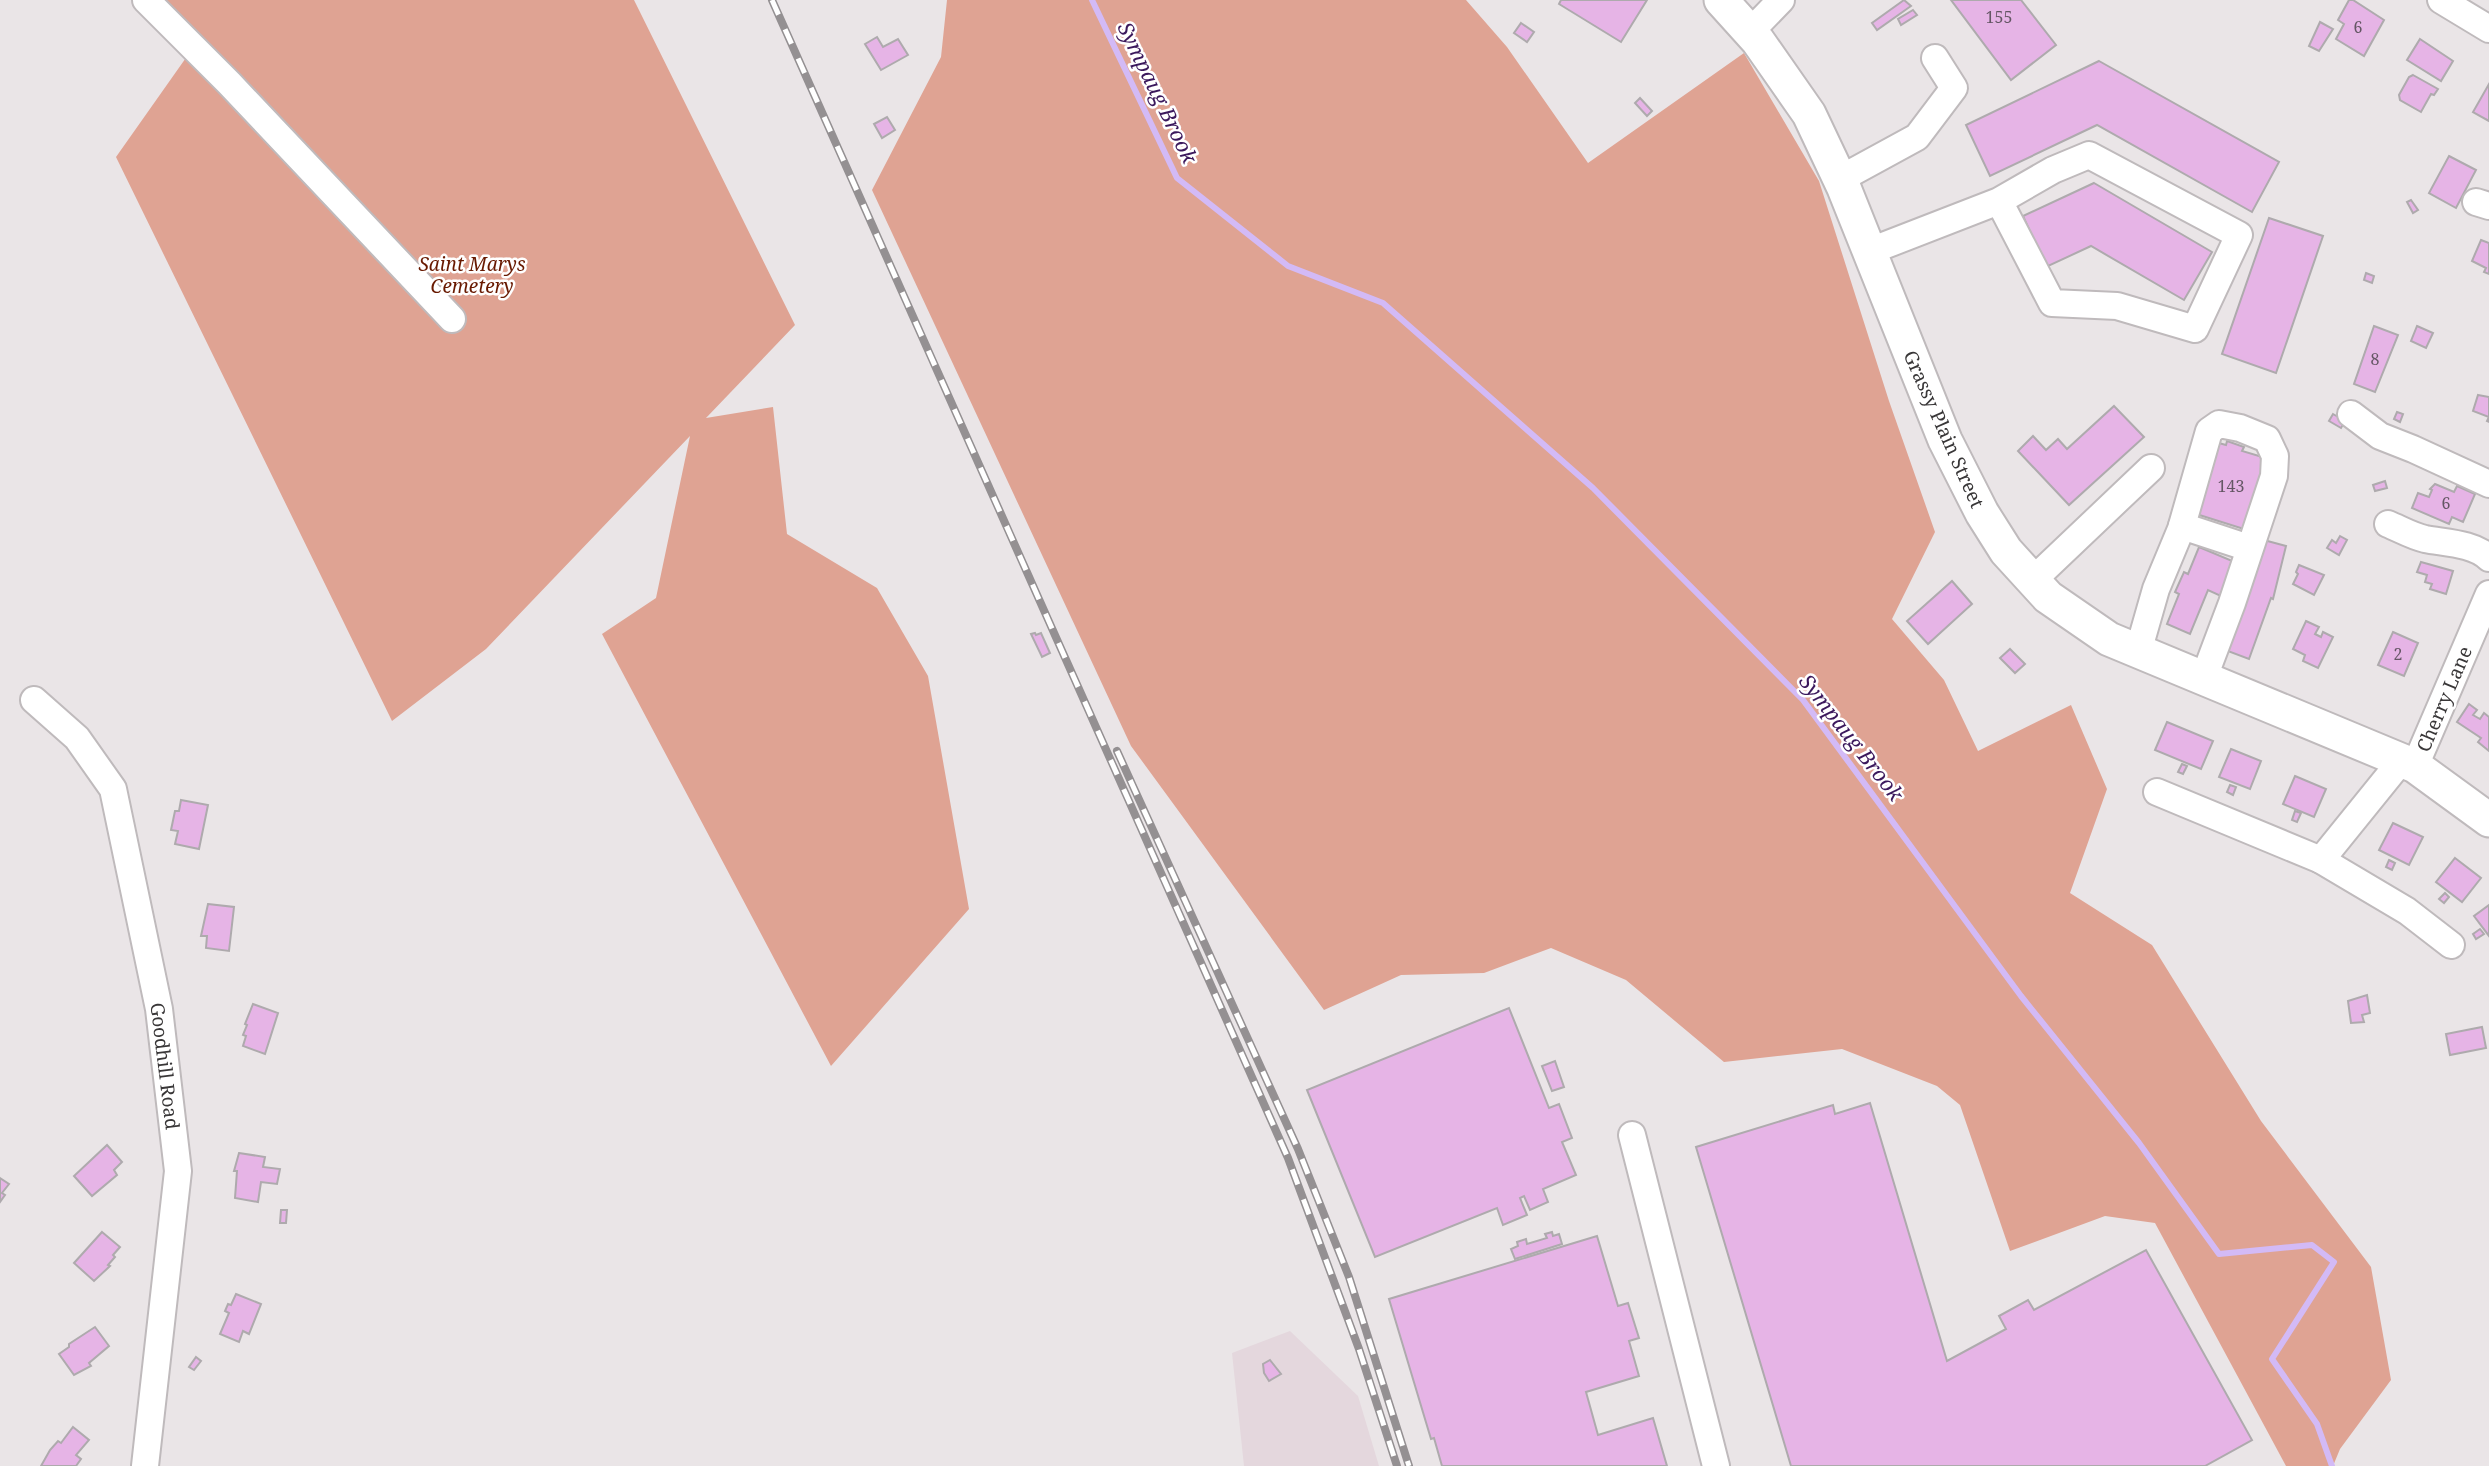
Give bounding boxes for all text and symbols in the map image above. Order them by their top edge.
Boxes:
house number: 155 [1986,6,2012,28]
house number: 6 [2354,16,2363,38]
water label: Sympaug Brook [1112,17,1205,169]
park label: Saint Marys Cemetery [419,251,526,299]
street label: Grassy Plain Street [1898,346,1991,512]
house number: 8 [2371,348,2380,370]
house number: 143 [2218,475,2244,497]
house number: 6 [2442,492,2451,514]
street label: Cherry Lane [2410,642,2478,756]
house number: 2 [2394,643,2402,665]
water label: Sympaug Brook [1793,668,1911,808]
street label: Goodhill Road [144,1001,186,1131]

